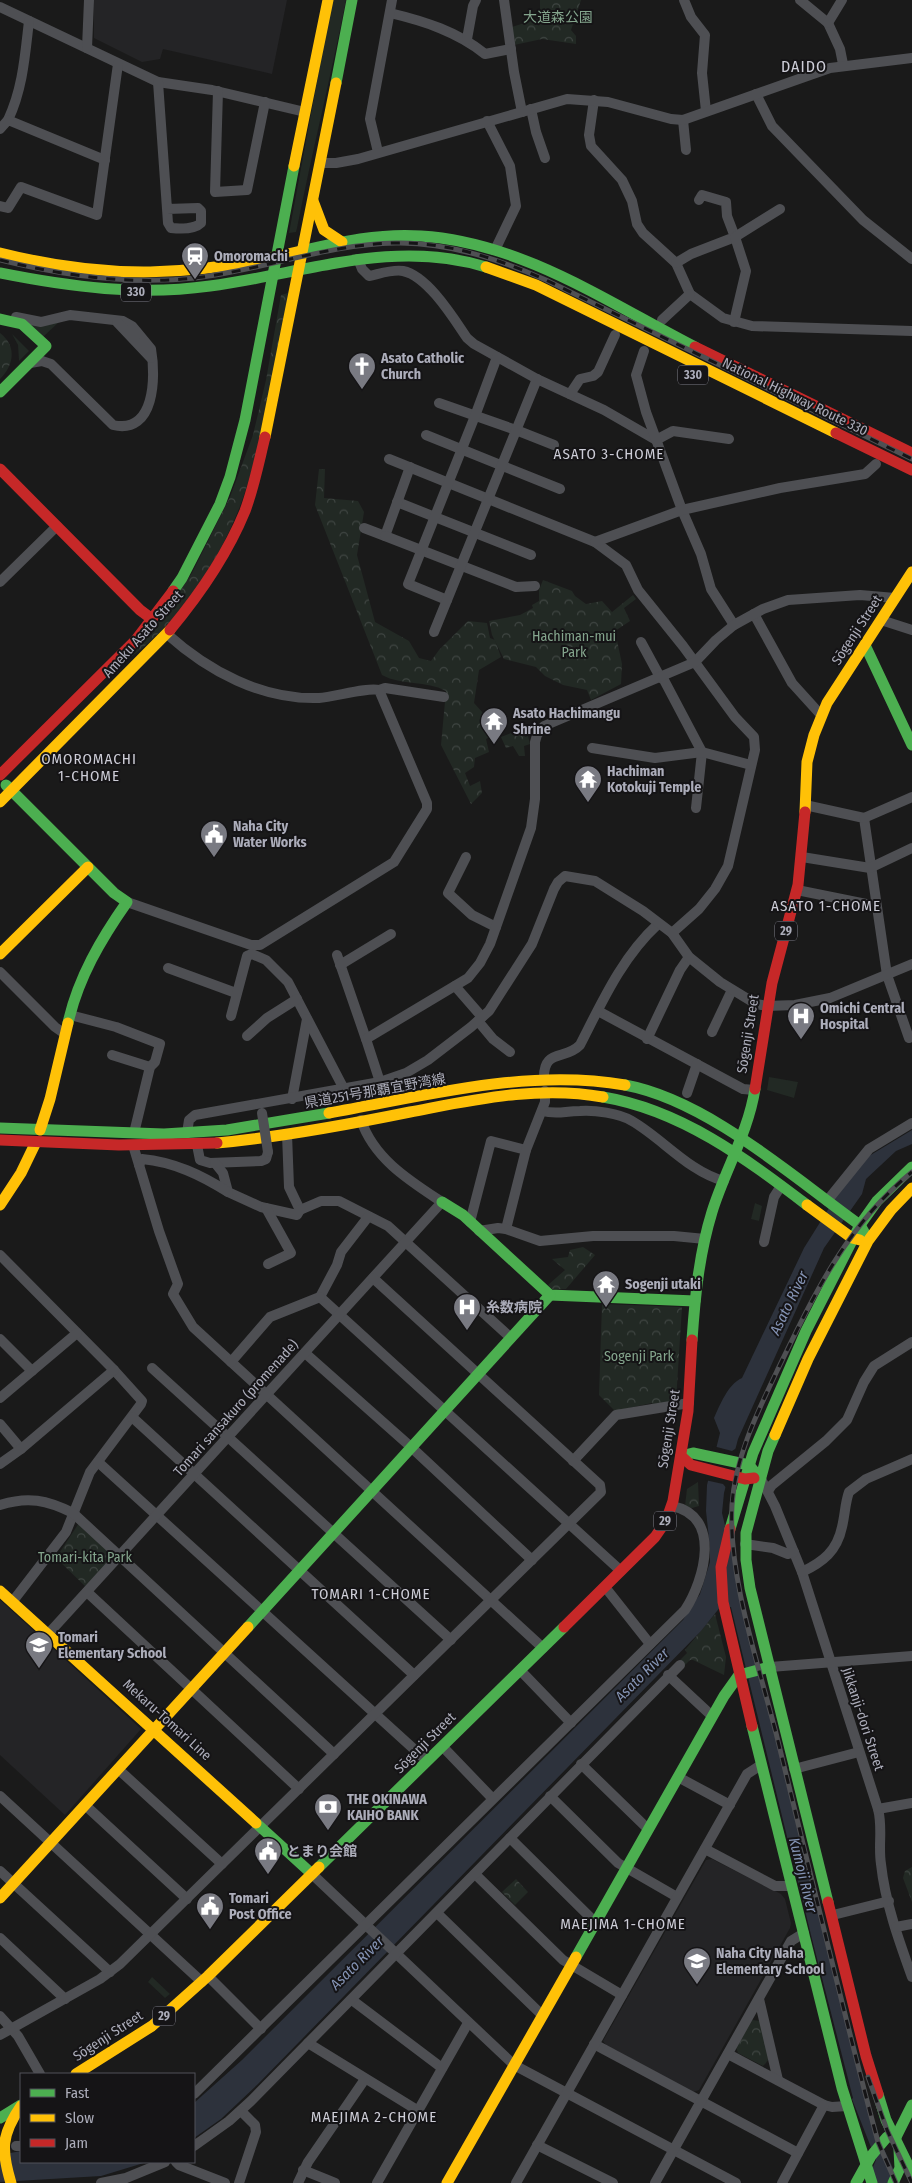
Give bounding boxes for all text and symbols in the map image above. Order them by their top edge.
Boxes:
park label: 大道森公園 [523,9,593,26]
district label: DAIDO [781,57,827,76]
station icon: Omoromachi [180,241,210,280]
place label: Omoromachi [214,248,288,265]
road number: 330 [121,282,151,302]
place label: Asato Catholic Church [380,350,465,383]
church icon: Asato Catholic Church [347,351,377,390]
street label: National Highway Route 330 [720,354,870,440]
road number: 330 [678,366,708,384]
district label: ASATO 3-CHOME [554,445,664,463]
street label: Ameku Asato Street [99,587,187,681]
street label: Sōgenji Street [828,592,886,668]
park label: Hachiman-mui Park [532,628,616,661]
place label: Asato Hachimangu Shrine [512,705,620,738]
temple icon: Asato Hachimangu Shrine [479,706,509,745]
district label: OMOROMACHI 1-CHOME [41,750,137,785]
place label: Hachiman Kotokuji Temple [607,763,701,796]
temple icon: Hachiman Kotokuji Temple [573,764,603,803]
place label: Naha City Water Works [233,818,307,851]
public building icon: Naha City Water Works [199,819,229,858]
district label: ASATO 1-CHOME [771,897,881,915]
road number: 29 [775,921,797,940]
street label: Sōgenji Street [733,993,763,1075]
place label: Omichi Central Hospital [820,1000,905,1033]
hospital icon: Omichi Central Hospital [786,1001,816,1040]
street label: 県道251号那覇宜野湾線 [303,1070,447,1112]
water label: Asato River [765,1267,812,1339]
temple icon: Sogenji utaki [591,1269,621,1308]
place label: Sogenji utaki [625,1276,701,1293]
hospital icon: 糸数病院 [452,1292,482,1331]
place label: 糸数病院 [486,1299,542,1316]
street label: Tomari sansakuro (promenade) [170,1336,302,1480]
park label: Sogenji Park [604,1348,675,1365]
street label: Sōgenji Street [654,1388,684,1470]
road number: 29 [654,1512,676,1530]
park label: Tomari-kita Park [38,1549,132,1566]
district label: TOMARI 1-CHOME [311,1585,431,1603]
place label: Tomari Elementary School [58,1629,167,1662]
school or university icon: Tomari Elementary School [24,1630,54,1669]
water label: Asato River [611,1644,673,1706]
street label: Jikkanji-dori Street [838,1665,888,1773]
street label: Mekaru-Tomari Line [119,1676,215,1764]
street label: Sōgenji Street [391,1709,459,1777]
place label: THE OKINAWA KAIHO BANK [347,1791,427,1824]
bank icon: THE OKINAWA KAIHO BANK [313,1792,343,1831]
public building icon: とまり会館 [253,1836,283,1875]
water label: Kumoji River [785,1836,821,1915]
place label: とまり会館 [287,1843,357,1860]
place label: Tomari Post Office [229,1890,292,1923]
public building icon: Tomari Post Office [195,1891,225,1930]
district label: MAEJIMA 1-CHOME [560,1915,686,1933]
water label: Asato River [326,1932,388,1994]
place label: Naha City Naha Elementary School [716,1945,825,1978]
school or university icon: Naha City Naha Elementary School [682,1946,712,1985]
road number: 29 [153,2006,175,2025]
street label: Sōgenji Street [70,2007,146,2065]
legend [20,2073,195,2163]
text: Fast [65,2084,89,2102]
district label: MAEJIMA 2-CHOME [311,2108,437,2126]
text: Slow [65,2109,94,2127]
text: Jam [65,2134,88,2152]

